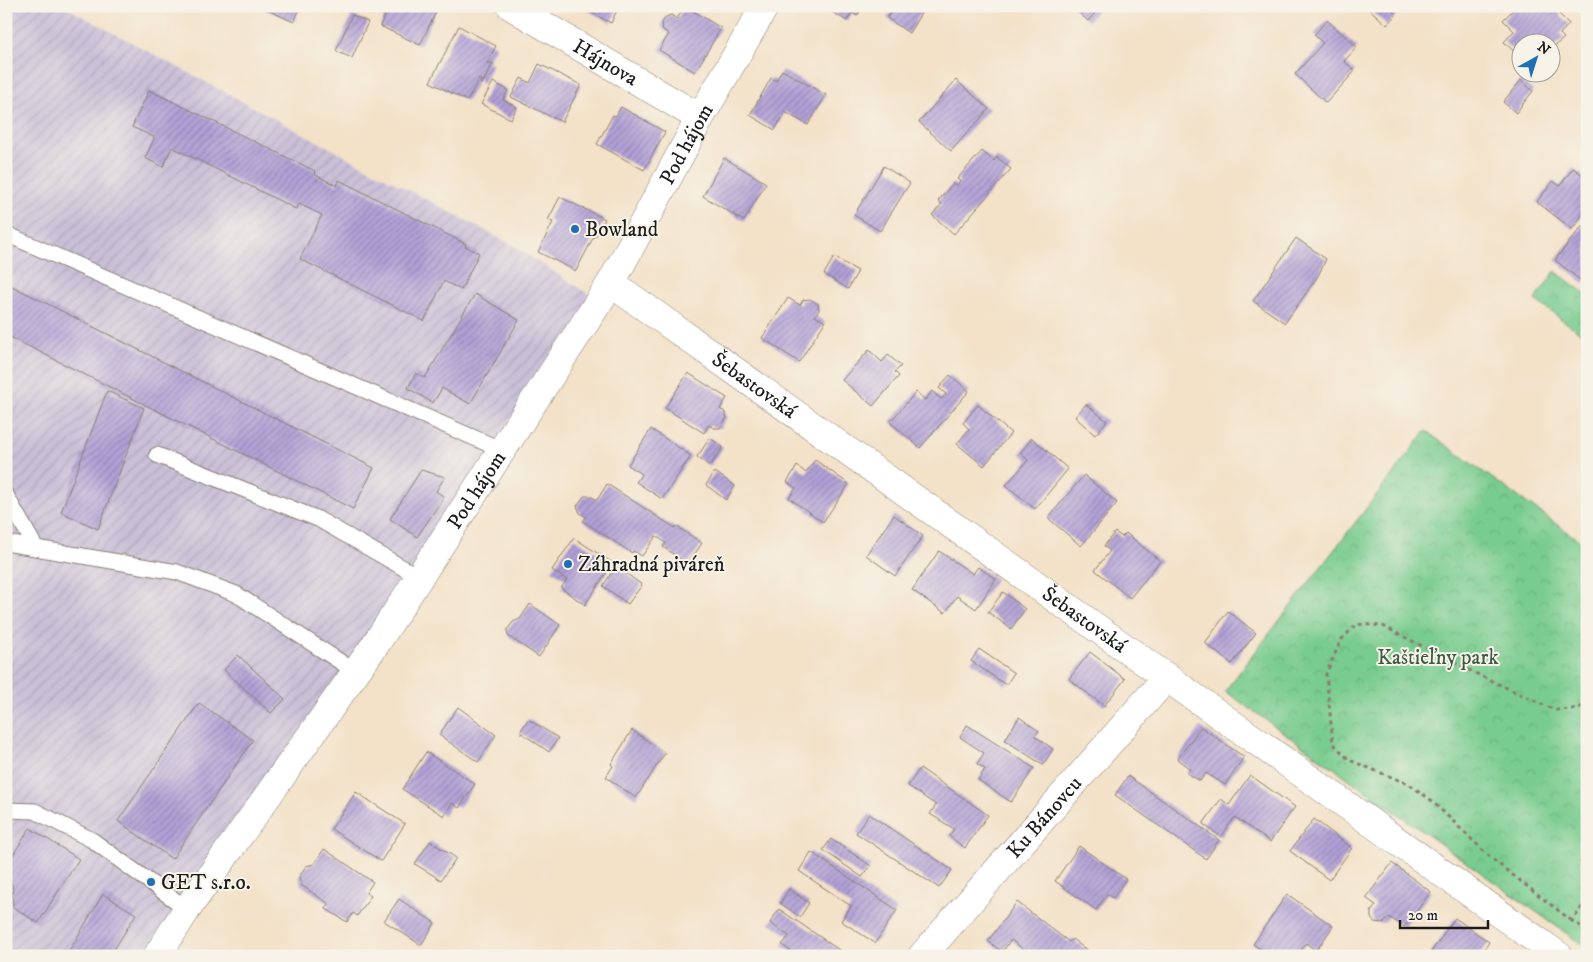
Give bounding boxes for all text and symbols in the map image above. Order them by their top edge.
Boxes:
north arrow [1510,32,1560,82]
street label: Hájnova [568,34,642,92]
text: N [1533,38,1554,60]
street label: Pod hájom [655,99,720,189]
place label: Bowland [585,217,659,243]
marker: Bowland [569,223,581,235]
street label: Šebastovská [706,345,802,425]
street label: Pod hájom [442,446,512,534]
place label: Záhradná piváreň [578,552,725,578]
marker: Záhradná piváreň [562,558,574,570]
street label: Šebastovská [1037,580,1132,659]
park label: Kaštieľny park [1377,645,1499,671]
street label: Ku Bánovcu [1002,771,1088,864]
place label: GET s.r.o. [161,870,251,896]
marker: GET s.r.o. [145,876,157,888]
scale bar [1400,897,1488,929]
text: 20 m [1408,906,1438,925]

